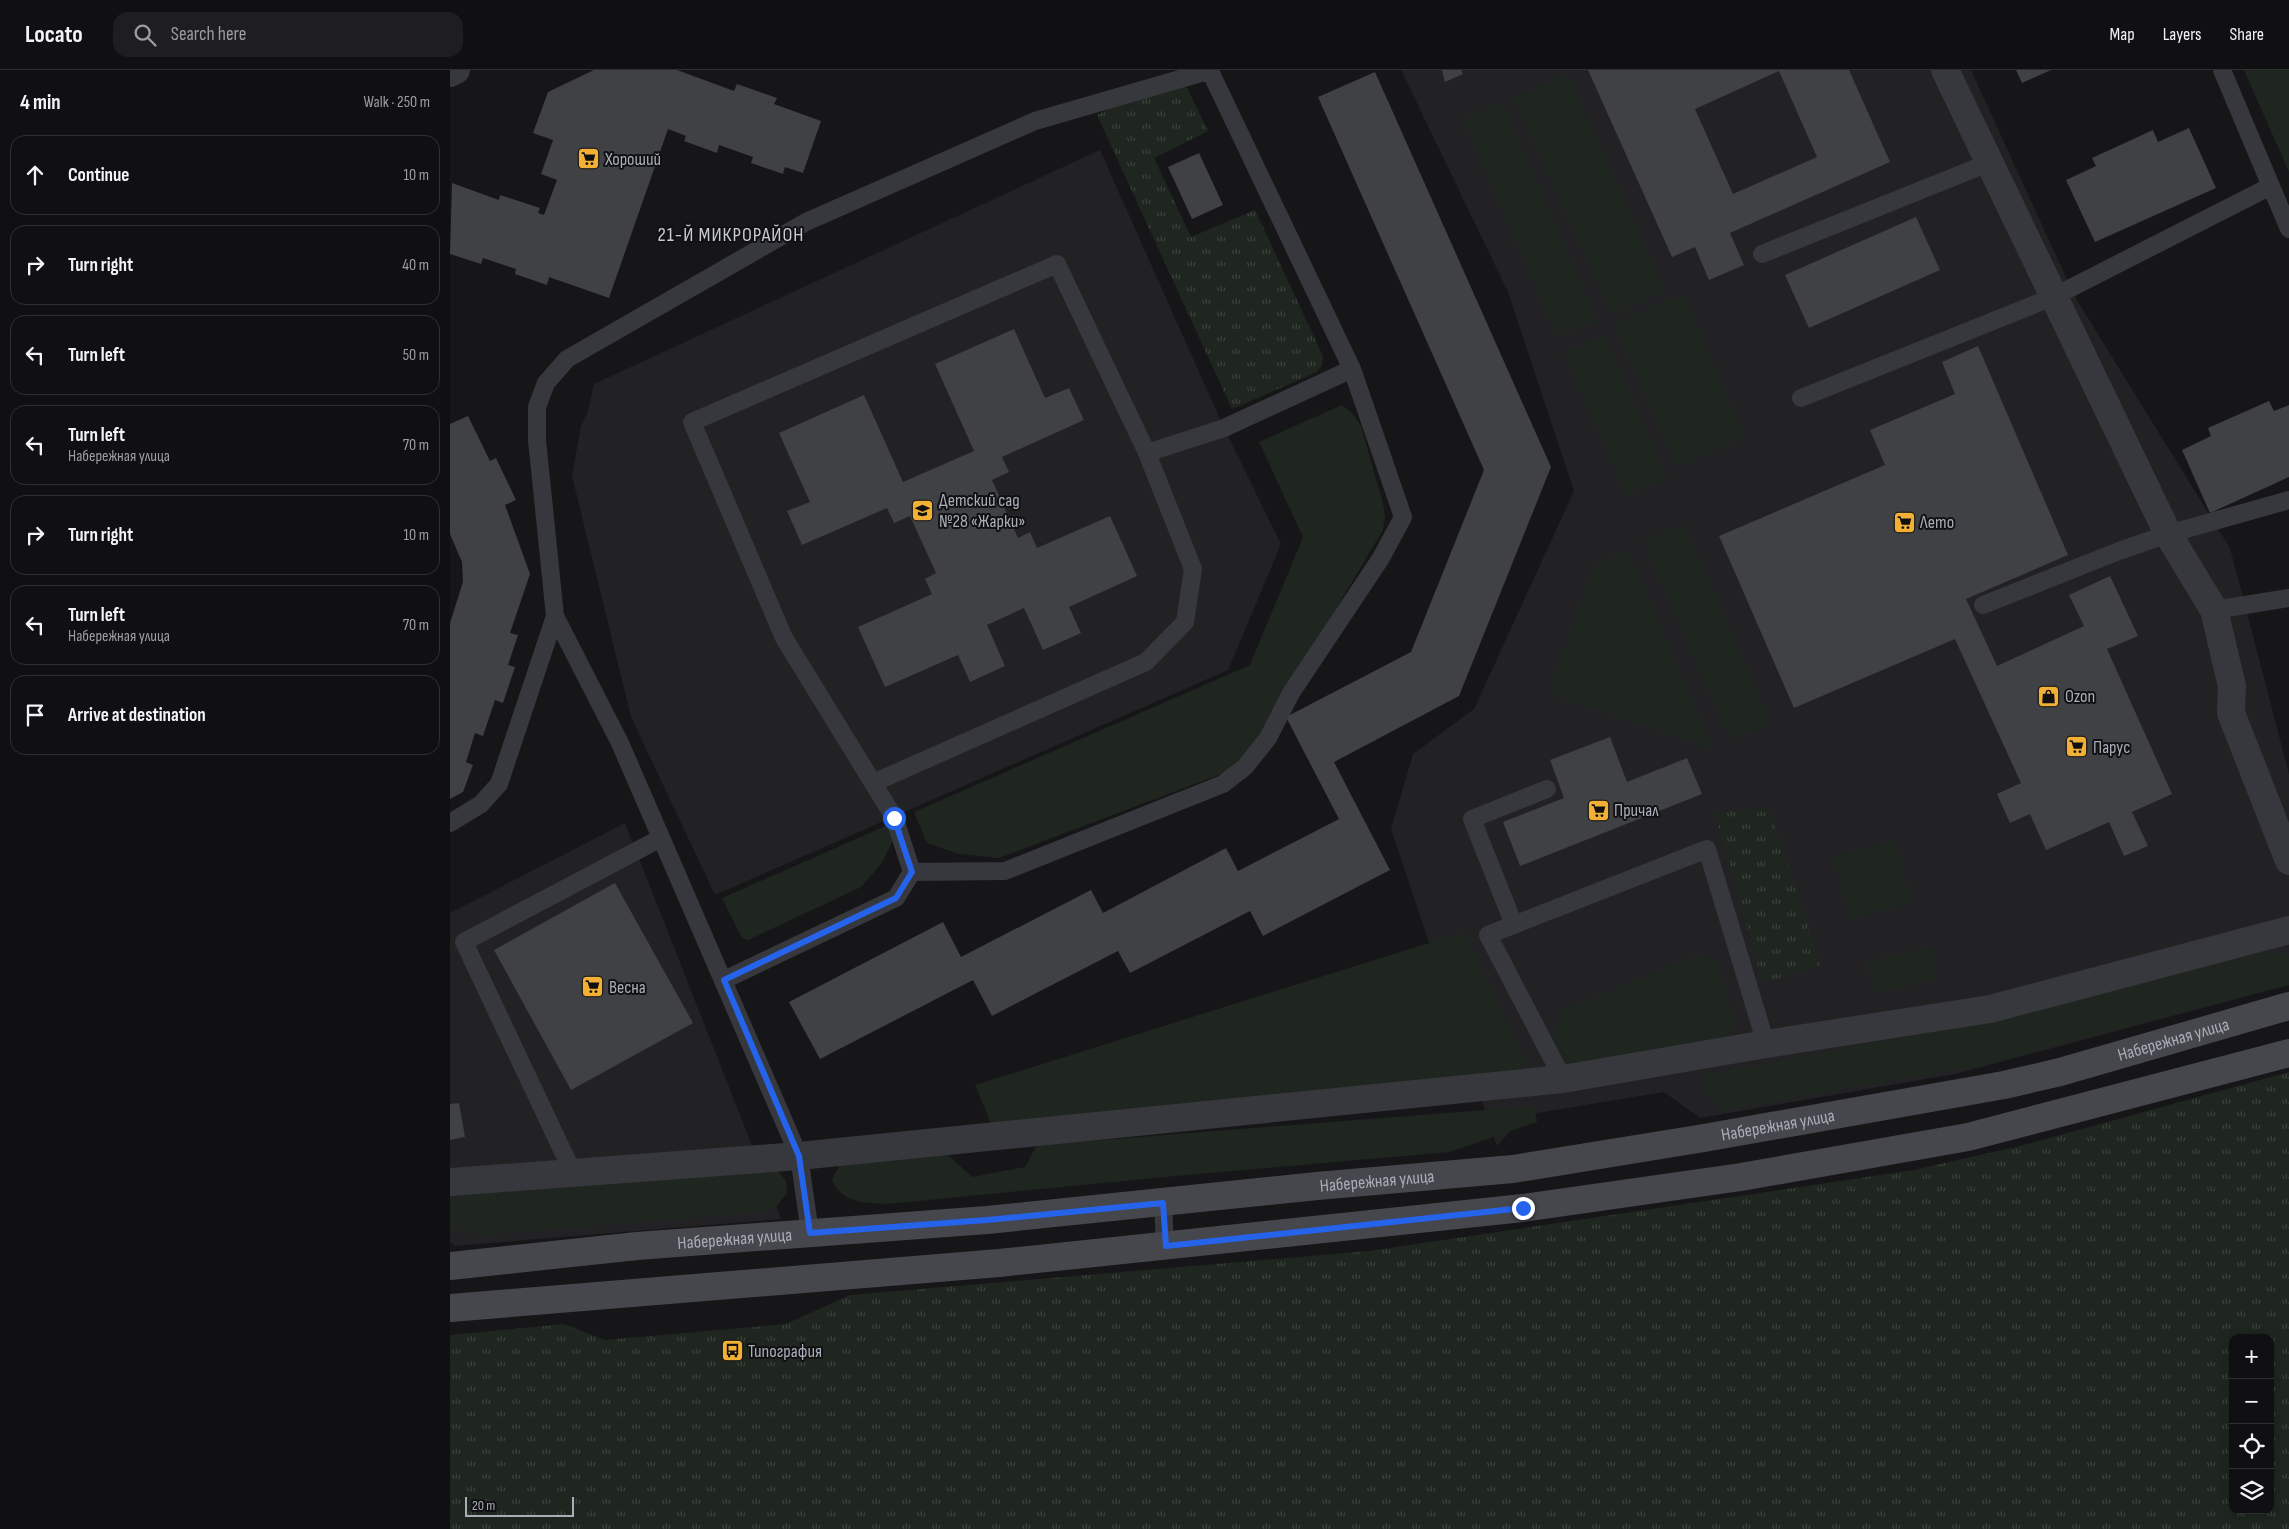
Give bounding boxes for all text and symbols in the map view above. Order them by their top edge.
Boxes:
search box [113,12,463,57]
text: Locato [25,20,83,49]
icon: search [131,21,159,49]
text: Search here [171,23,246,46]
text: Map [2110,24,2135,45]
text: Layers [2163,24,2202,45]
text: Share [2230,24,2264,45]
text: 4 min [20,90,61,115]
text: Walk · 250 m [364,93,430,112]
supermarket icon: Хороший [577,147,601,171]
place label: Хороший [604,149,661,170]
icon: ahead [21,161,49,189]
text: Continue [68,164,129,187]
text: 10 m [403,166,429,185]
district label: 21-Й МИКРОРАЙОН [658,223,804,247]
icon: right [21,251,49,279]
text: Turn right [68,254,133,277]
text: 40 m [402,256,429,275]
icon: left [21,341,49,369]
text: Turn left [68,344,125,367]
text: 50 m [403,346,429,365]
text: Turn left [68,424,125,447]
icon: left [21,431,49,459]
text: 70 m [403,436,429,455]
text: Набережная улица [68,447,170,466]
place label: Детский сад №28 «Жарки» [939,490,1025,532]
school or university icon: Детский сад №28 «Жарки» [911,498,935,522]
supermarket icon: Лето [1892,510,1916,534]
place label: Лето [1919,512,1954,533]
icon: right [21,521,49,549]
text: Turn right [68,524,133,547]
text: 10 m [403,526,429,545]
text: Turn left [68,604,125,627]
icon: left [21,611,49,639]
text: 70 m [403,616,429,635]
text: Набережная улица [68,627,170,646]
shop icon: Ozon [2037,684,2061,708]
place label: Ozon [2065,686,2095,707]
icon: arrive [21,701,49,729]
text: Arrive at destination [68,704,206,727]
supermarket icon: Парус [2065,735,2089,759]
place label: Парус [2093,737,2130,758]
supermarket icon: Причал [1586,798,1610,822]
place label: Причал [1614,800,1659,821]
route start [883,807,906,830]
supermarket icon: Весна [581,975,605,999]
place label: Весна [609,977,646,998]
street label: Набережная улица [2115,1013,2231,1065]
street label: Набережная улица [1719,1105,1836,1145]
street label: Набережная улица [1319,1165,1435,1196]
route end [1512,1197,1535,1220]
street label: Набережная улица [677,1224,793,1253]
map controls [2229,1334,2274,1514]
button: + [2229,1334,2274,1379]
bus stop icon: Типография [720,1339,744,1363]
place label: Типография [748,1341,822,1362]
button: − [2229,1379,2274,1424]
button: locate [2229,1424,2274,1469]
button: layers [2229,1469,2274,1514]
scale bar [465,1494,574,1517]
text: 20 m [472,1497,495,1514]

